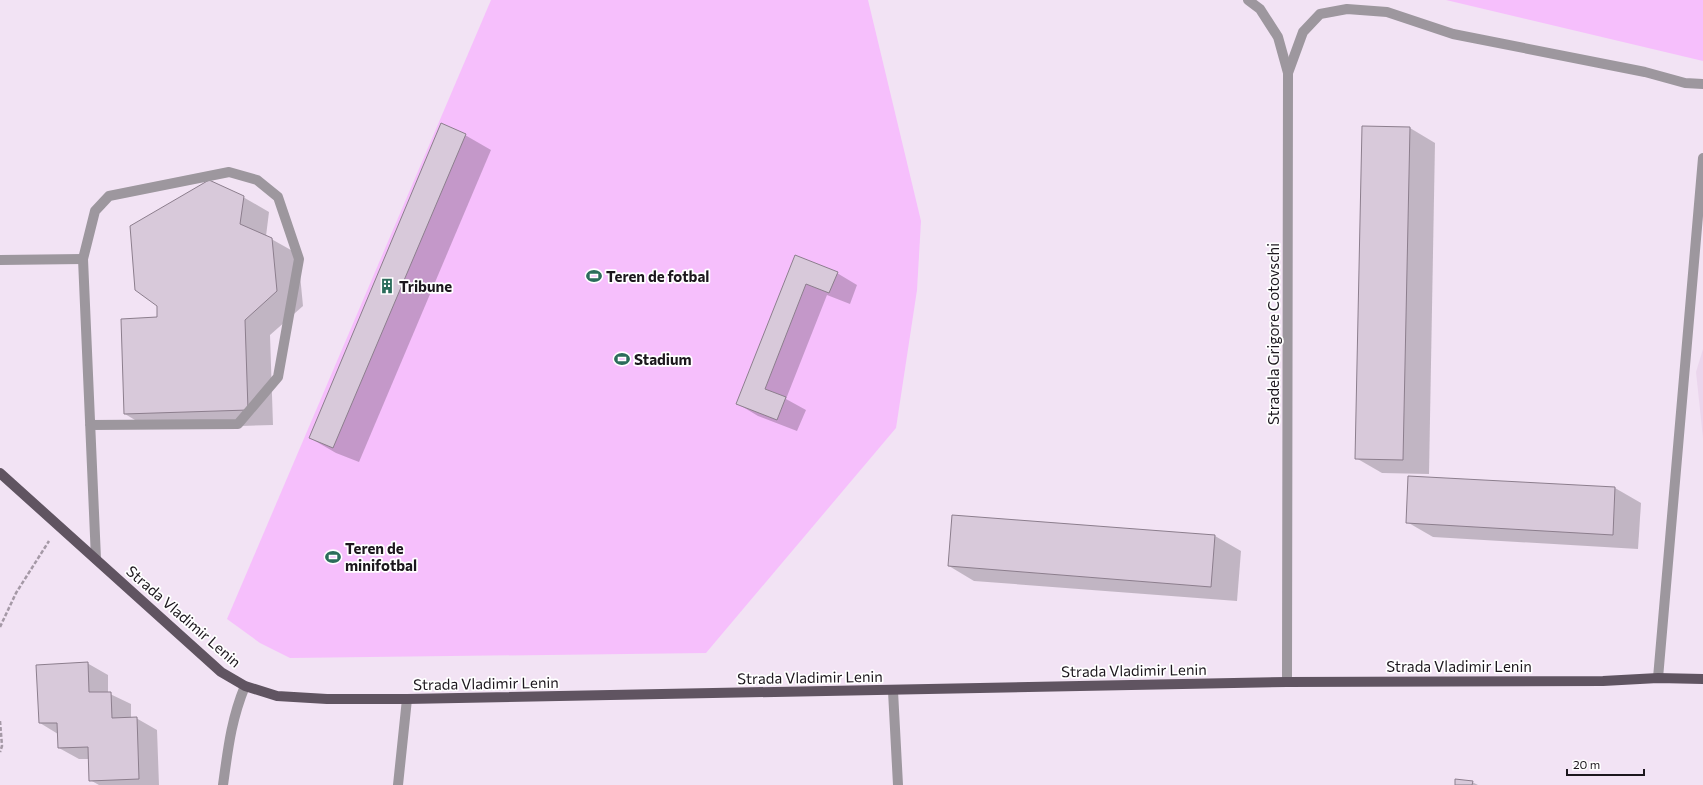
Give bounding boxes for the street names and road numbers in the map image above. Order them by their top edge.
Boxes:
street label: Stradela Grigore Cotovschi [1264,243,1282,425]
street label: Strada Vladimir Lenin [123,561,245,671]
street label: Strada Vladimir Lenin [1386,657,1532,675]
street label: Strada Vladimir Lenin [1061,660,1207,680]
street label: Strada Vladimir Lenin [737,667,883,687]
street label: Strada Vladimir Lenin [413,673,559,693]

